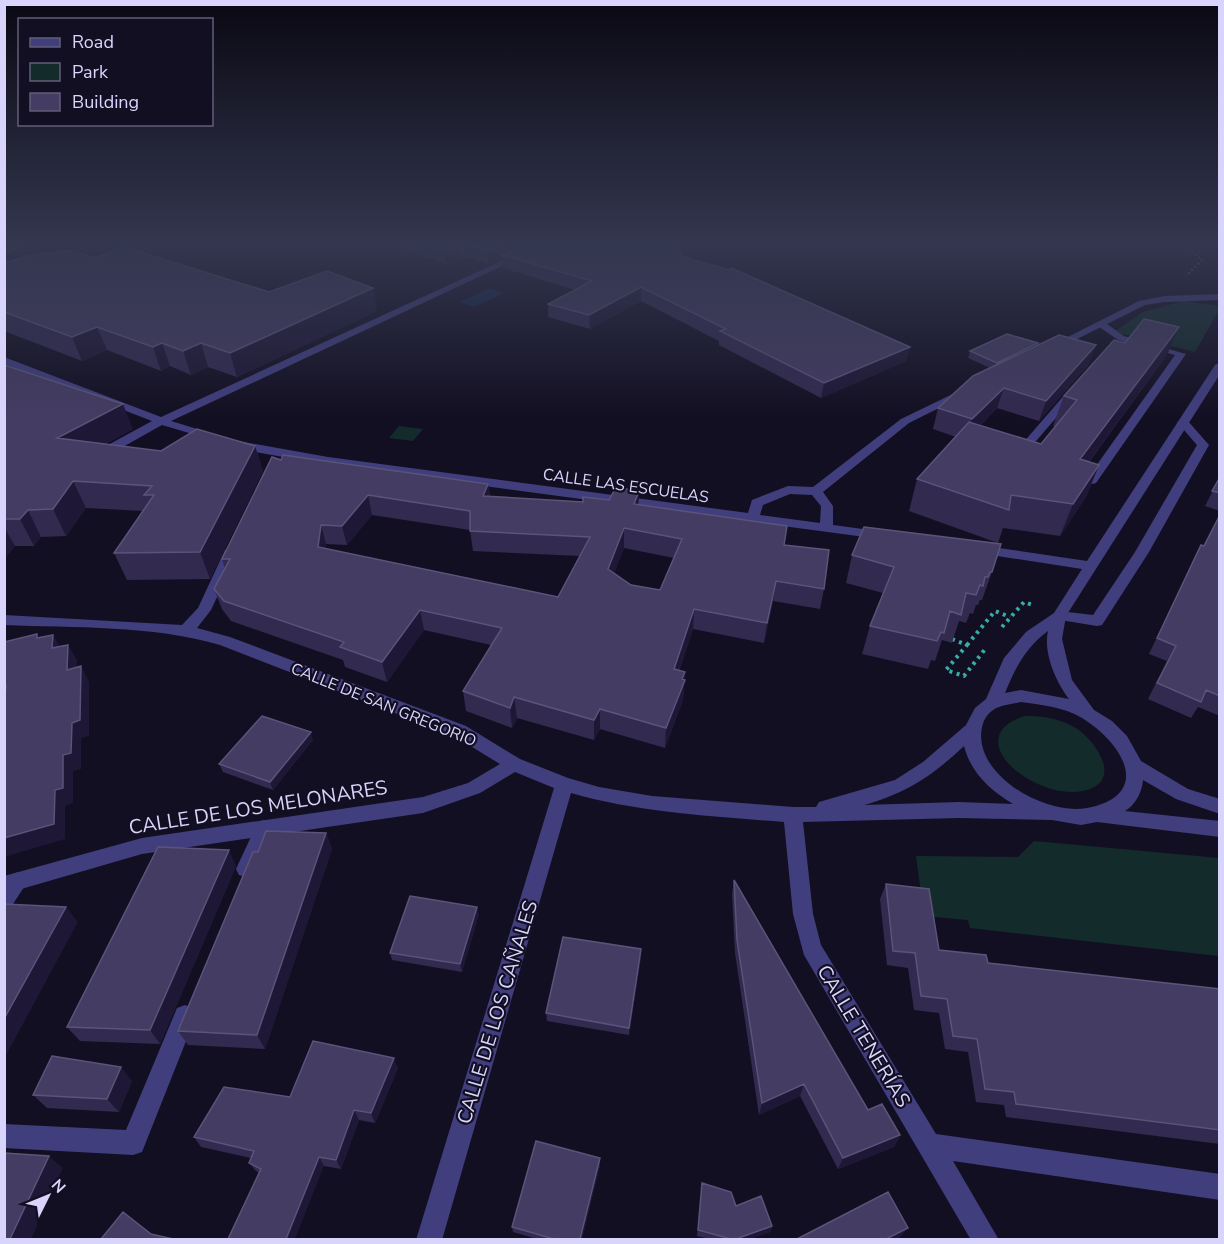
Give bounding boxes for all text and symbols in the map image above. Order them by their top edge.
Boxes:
legend [18,18,213,126]
text: Road [72,30,114,54]
text: Park [72,60,109,84]
text: Building [72,90,139,114]
street label: CALLE LAS ESCUELAS [541,463,710,509]
street label: CALLE DE SAN GREGORIO [288,658,480,752]
street label: CALLE DE LOS MELONARES [127,774,389,841]
street label: CALLE DE LOS CAÑALES [451,897,544,1127]
street label: CALLE TENERÍAS [810,960,917,1112]
north arrow [18,1166,78,1226]
text: N [46,1175,70,1198]

